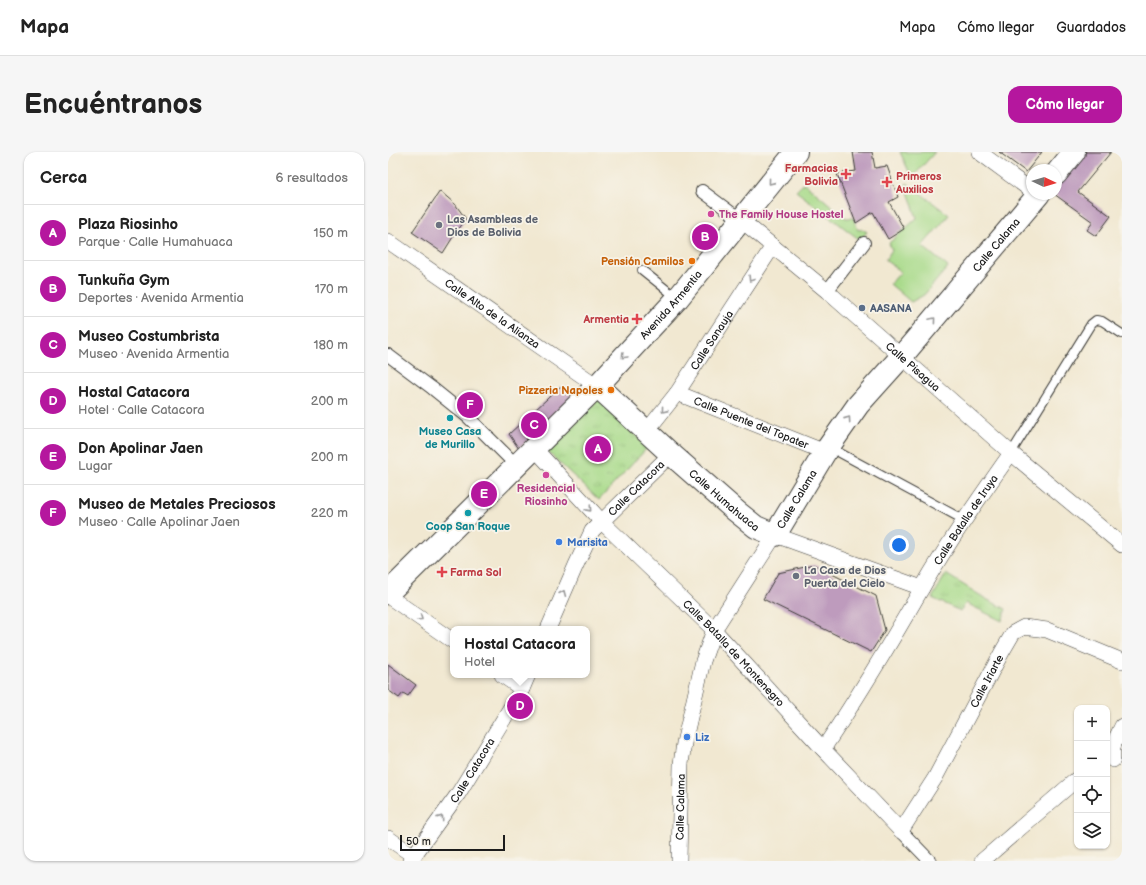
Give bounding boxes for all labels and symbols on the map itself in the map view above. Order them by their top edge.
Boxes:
place label: Farmacias Bolivia [785,162,839,188]
north arrow [1026,164,1062,200]
marker: Farmacias Bolivia [841,169,851,179]
place label: Primeros Auxilios [895,170,942,196]
marker: Primeros Auxilios [881,176,893,188]
one-way arrow [769,178,776,185]
place label: The Family House Hostel [719,208,844,221]
marker: The Family House Hostel [706,209,716,219]
place label: Las Asambleas de Dios de Bolivia [447,213,538,239]
street label: Calle Calama [970,216,1023,275]
marker: Las Asambleas de Dios de Bolivia [434,220,444,230]
pin: B [692,222,718,252]
place label: Pensión Camilos [601,255,685,268]
marker: Pensión Camilos [687,256,697,266]
street label: Avenida Armentia [637,268,705,342]
one-way arrow [749,274,756,281]
street label: Calle Alto de la Alianza [442,276,542,351]
place label: AASANA [869,302,912,315]
marker: AASANA [857,303,867,313]
street label: Calle Sanauja [688,308,736,373]
place label: Armentia [583,313,629,326]
marker: Armentia [632,314,642,324]
one-way arrow [928,317,935,325]
street label: Calle Pisagua [883,340,943,394]
one-way arrow [622,352,629,359]
place label: Pizzeria Napoles [519,384,604,397]
marker: Pizzeria Napoles [606,385,616,395]
pin: F [457,390,483,420]
street label: Calle Puente del Topater [692,394,811,452]
one-way arrow [661,405,668,412]
pin: C [521,410,547,440]
marker: Museo Casa de Murillo [445,413,455,423]
one-way arrow [843,416,851,423]
place label: Museo Casa de Murillo [419,425,481,451]
pin: A [585,434,611,464]
street label: Calle Catacora [605,458,667,519]
street label: Calle Humahuaca [686,467,762,534]
street label: Calle Calama [774,468,820,531]
marker: Residencial Riosinho [541,470,551,480]
street label: Calle Batalla de Iruya [931,472,1001,568]
pin: E [471,479,497,509]
place label: Residencial Riosinho [517,482,576,508]
one-way arrow [584,504,592,512]
marker: Coop San Roque [463,508,473,518]
place label: Coop San Roque [426,520,510,533]
your location [889,535,909,555]
place label: Marisita [567,536,608,549]
marker: Marisita [554,537,564,547]
place label: La Casa de Dios Puerta del Cielo [804,564,887,590]
place label: Farma Sol [450,566,502,579]
marker: Farma Sol [437,567,447,577]
marker: La Casa de Dios Puerta del Cielo [791,571,801,581]
one-way arrow [559,590,567,597]
street label: Calle Batalla de Montenegro [680,597,787,709]
one-way arrow [416,613,423,621]
street label: Calle Iriarte [968,652,1007,710]
pin: D [507,691,533,721]
place label: Liz [695,731,710,744]
marker: Liz [682,732,692,742]
street label: Calle Catacora [448,736,498,806]
street label: Calle Calama [673,774,688,840]
one-way arrow [436,815,444,822]
scale bar [400,833,505,852]

